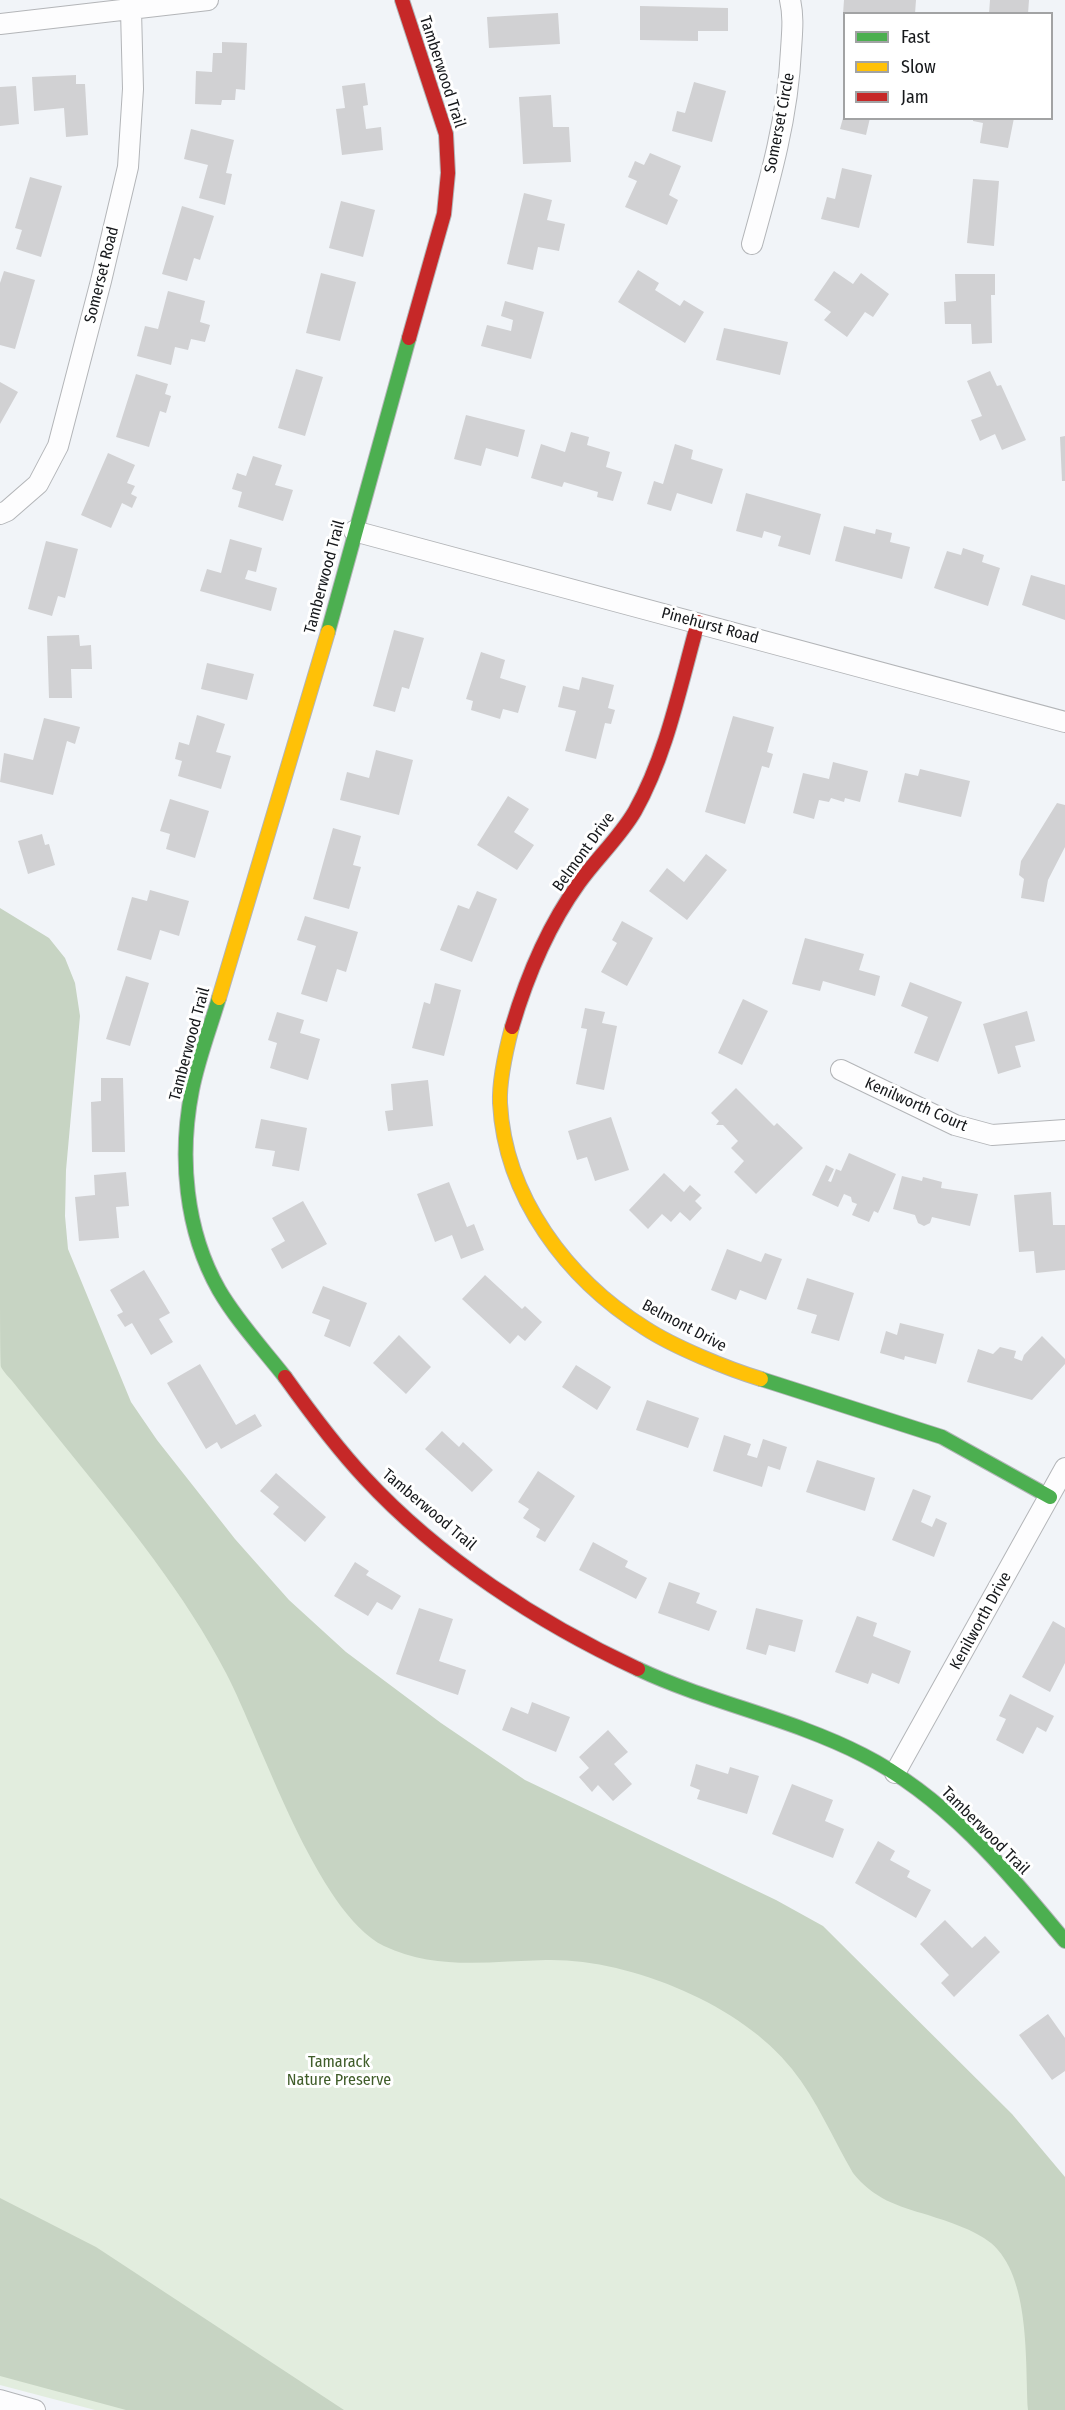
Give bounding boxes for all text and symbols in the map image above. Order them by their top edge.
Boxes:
legend [843,12,1053,120]
street label: Tamberwood Trail [415,14,469,130]
text: Fast [901,26,930,48]
text: Slow [901,56,936,78]
street label: Somerset Circle [761,71,799,175]
text: Jam [901,86,929,108]
street label: Somerset Road [81,225,123,325]
street label: Tamberwood Trail [301,518,349,636]
street label: Pinehurst Road [659,604,761,648]
street label: Belmont Drive [549,809,619,895]
street label: Tamberwood Trail [166,985,214,1103]
street label: Kenilworth Court [862,1074,970,1136]
street label: Belmont Drive [638,1296,730,1356]
street label: Tamberwood Trail [378,1465,480,1555]
street label: Kenilworth Drive [946,1569,1016,1673]
street label: Tamberwood Trail [937,1783,1033,1879]
park label: Tamarack Nature Preserve [287,2053,391,2091]

